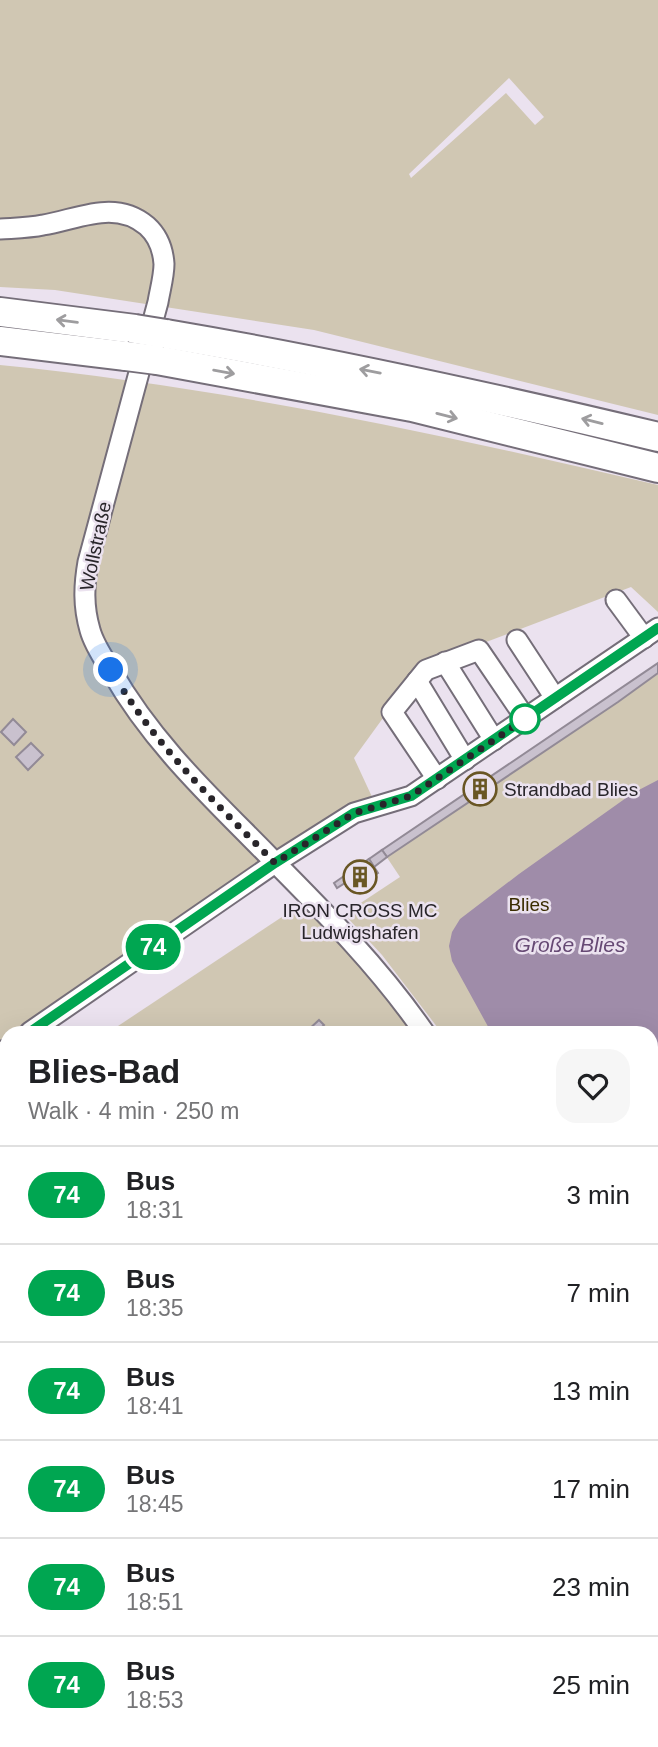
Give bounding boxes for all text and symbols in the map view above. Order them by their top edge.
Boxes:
one-way arrow [57,314,79,327]
one-way arrow [359,363,382,377]
one-way arrow [212,366,235,379]
one-way arrow [436,410,458,423]
one-way arrow [581,414,604,427]
street label: Wollstraße [76,500,115,593]
your location [93,652,128,687]
unlabelled marker [510,704,540,734]
building icon: Strandbad Blies [461,770,499,808]
place label: Strandbad Blies [504,779,638,800]
building icon: IRON CROSS MC Ludwigshafen [341,858,379,896]
park label: Blies [508,894,550,915]
place label: IRON CROSS MC Ludwigshafen [282,900,438,943]
line badge: 74 [122,924,184,970]
text: 74 [140,933,166,960]
water label: Große Blies [515,933,626,956]
button: heart [556,1049,630,1123]
text: Blies-Bad [28,1053,180,1090]
text: Walk · 4 min · 250 m [28,1098,239,1124]
text: Bus [126,1166,175,1196]
text: 3 min [566,1180,630,1210]
text: 74 [53,1181,80,1208]
text: 18:31 [126,1197,184,1223]
text: Bus [126,1264,175,1294]
text: 7 min [566,1278,630,1308]
text: 74 [53,1279,80,1306]
text: 18:35 [126,1295,184,1321]
text: Bus [126,1362,175,1392]
text: 13 min [552,1376,630,1406]
text: 74 [53,1377,80,1404]
text: 18:41 [126,1393,184,1419]
text: Bus [126,1460,175,1490]
text: 17 min [552,1474,630,1504]
text: 74 [53,1475,80,1502]
text: 18:45 [126,1491,184,1517]
text: Bus [126,1558,175,1588]
text: 23 min [552,1572,630,1602]
text: 74 [53,1573,80,1600]
text: 18:51 [126,1589,184,1615]
text: Bus [126,1656,175,1686]
text: 25 min [552,1670,630,1700]
text: 74 [53,1671,80,1698]
text: 18:53 [126,1687,184,1713]

